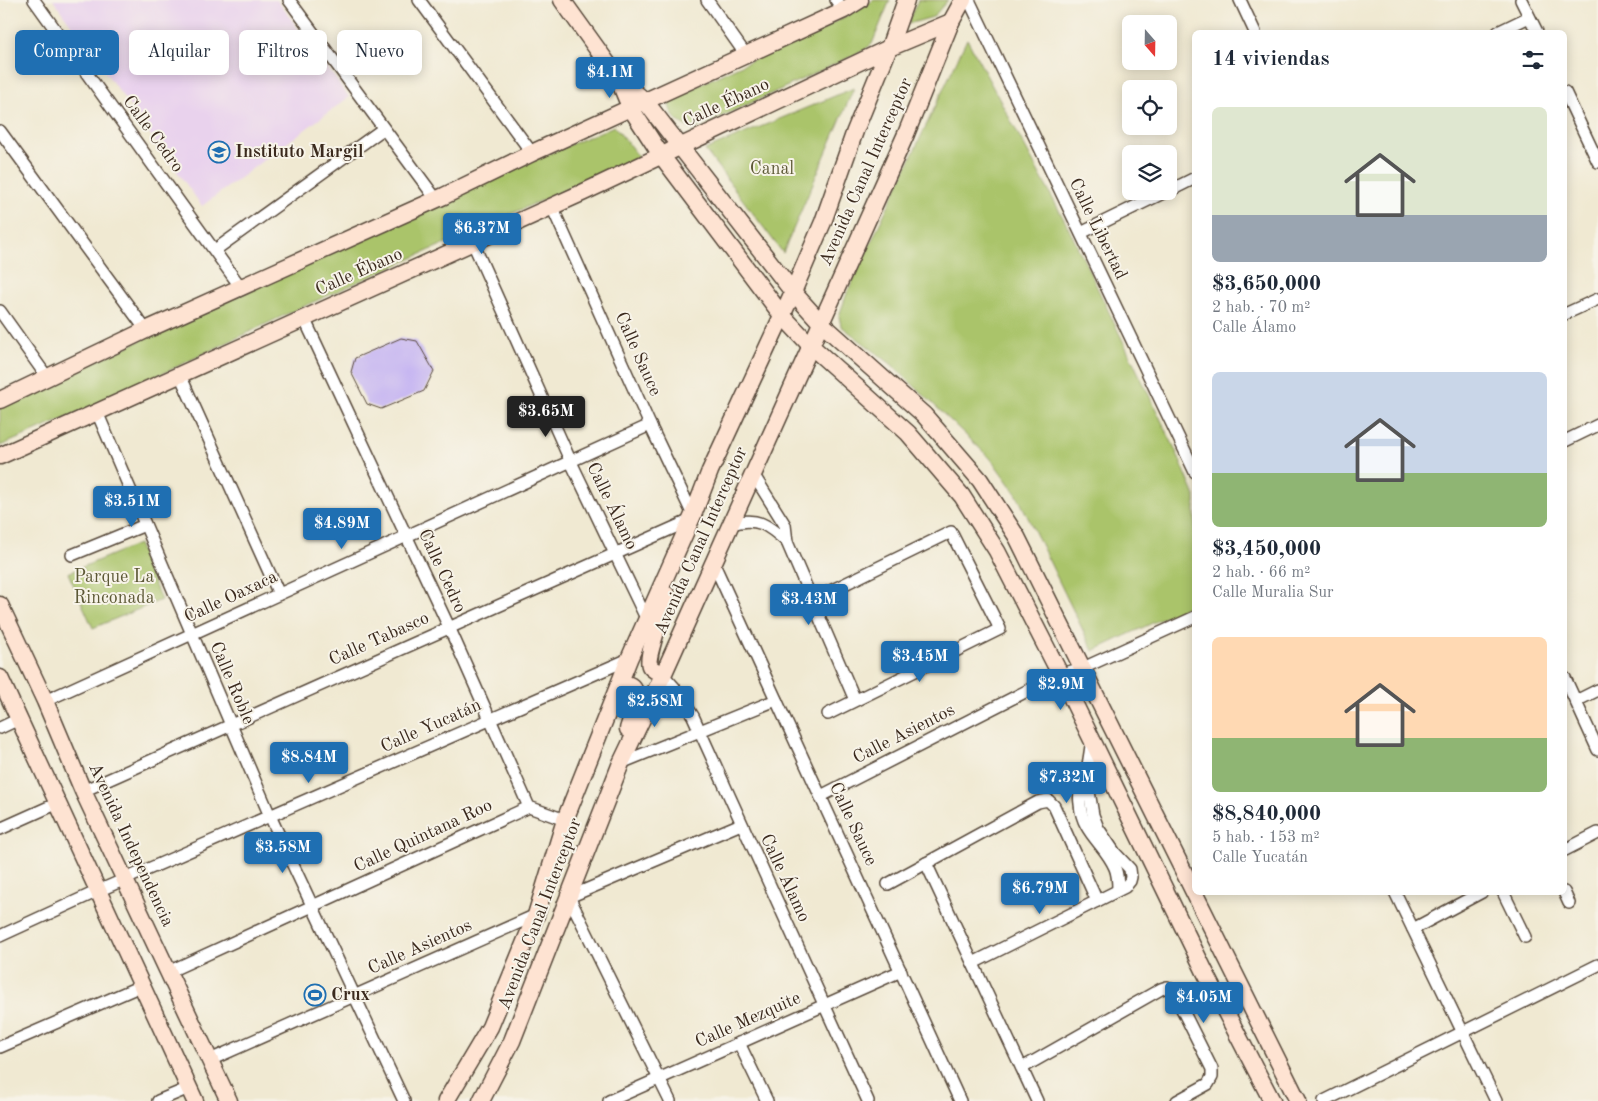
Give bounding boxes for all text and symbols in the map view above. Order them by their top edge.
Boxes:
north arrow [1122,15,1178,70]
map controls [1122,15,1177,200]
chip: Comprar [15,30,119,75]
chip: Alquilar [129,30,229,75]
chip: Filtros [239,30,327,75]
chip: Nuevo [337,30,422,75]
icon: filters [1519,46,1547,74]
text: 14 viviendas [1212,49,1330,70]
pin: $4.1M [575,56,645,99]
text: $4.1M [587,65,633,81]
street label: Calle Ébano [678,72,772,131]
street label: Avenida Canal Interceptor [816,75,916,269]
button: locate [1122,80,1177,135]
street label: Calle Cedro [119,92,187,176]
school or university icon: Instituto Margil [207,140,231,164]
icon: home [1335,140,1425,230]
place label: Instituto Margil [235,143,364,161]
button: layers [1122,145,1177,200]
park label: Canal [750,160,794,178]
street label: Calle Libertad [1066,175,1130,283]
pin: $6.37M [441,212,523,255]
text: $6.37M [454,221,510,237]
street label: Calle Ébano [311,241,405,299]
text: $3,650,000 [1212,274,1321,295]
text: 2 hab. · 70 m² [1212,300,1310,316]
street label: Calle Sauce [612,309,664,399]
text: Calle Álamo [1212,320,1296,336]
pin: $3.65M [505,396,587,438]
text: $3.65M [518,404,574,420]
icon: home [1335,405,1425,495]
street label: Avenida Canal Interceptor [651,444,751,638]
street label: Calle Álamo [583,458,644,553]
pin: $3.51M [91,486,173,528]
text: $3.51M [104,494,160,510]
pin: $4.89M [301,508,383,550]
text: $4.89M [314,516,370,532]
street label: Calle Cedro [415,526,469,616]
text: $3,450,000 [1212,539,1321,560]
text: 2 hab. · 66 m² [1212,565,1310,581]
park label: Parque La Rinconada [73,568,155,607]
street label: Calle Oaxaca [182,568,280,626]
pin: $3.43M [768,584,850,626]
text: Calle Muralia Sur [1212,585,1334,601]
text: $3.43M [781,592,837,608]
street label: Calle Tabasco [326,609,432,669]
street label: Calle Roble [206,639,258,727]
pin: $3.45M [879,640,961,683]
text: $3.45M [892,649,948,665]
pin: $2.9M [1026,668,1096,711]
icon: home [1335,670,1425,760]
text: $2.9M [1038,677,1084,693]
pin: $2.58M [614,686,696,728]
text: $2.58M [627,694,683,710]
street label: Calle Yucatán [378,696,484,756]
street label: Calle Asientos [850,701,958,767]
pin: $8.84M [268,742,350,784]
text: $8.84M [281,750,337,766]
street label: Avenida Independencia [85,760,177,930]
pin: $7.32M [1026,762,1108,804]
text: $7.32M [1039,770,1095,786]
street label: Calle Sauce [826,780,880,868]
street label: Calle Quintana Roo [351,796,495,876]
text: $8,840,000 [1212,804,1321,825]
street label: Avenida Canal Interceptor [495,815,585,1012]
street label: Calle Álamo [757,830,817,925]
text: 5 hab. · 153 m² [1212,830,1320,846]
pin: $3.58M [242,832,324,874]
text: $3.58M [255,840,311,856]
text: Calle Yucatán [1212,850,1308,866]
pin: $6.79M [999,872,1081,915]
text: $6.79M [1012,881,1068,897]
street label: Calle Asientos [365,916,475,978]
pin: $4.05M [1163,982,1245,1024]
sports icon: Crux [303,983,327,1007]
place label: Crux [331,986,370,1004]
street label: Calle Mezquite [693,989,803,1051]
text: $4.05M [1176,990,1232,1006]

